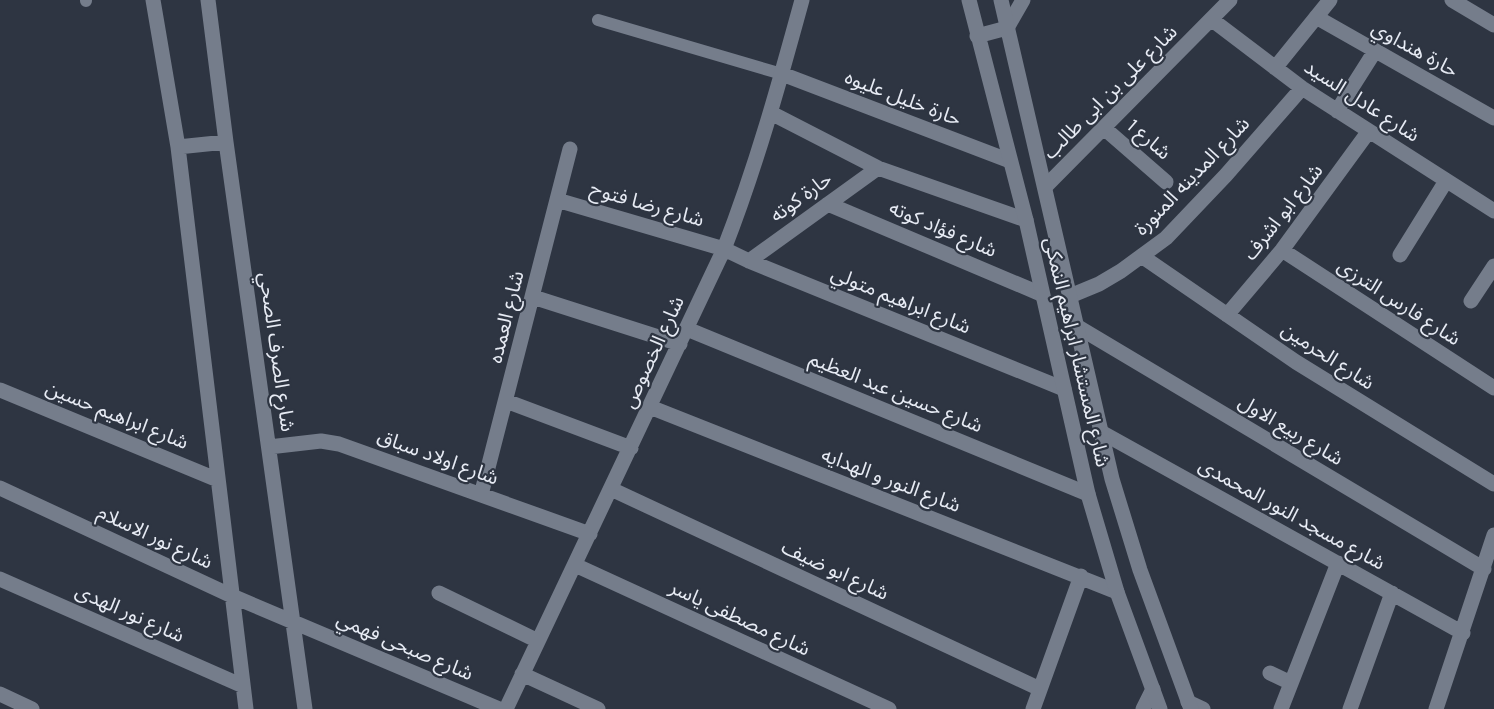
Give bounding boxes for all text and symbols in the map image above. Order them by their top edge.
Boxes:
street label: حارة هنداوي [1366,16,1462,85]
street label: شارع على بن ابى طالب [1038,20,1184,166]
street label: شارع عادل السيد [1298,55,1424,149]
street label: حارة خليل عليوه [842,65,964,131]
street label: شارع المدينه المنورة [1130,112,1256,242]
street label: شارع 1 [1120,114,1176,166]
street label: شارع ابو اشرف [1238,159,1330,266]
street label: حارة كوته [766,167,836,227]
street label: شارع رضا فتوح [586,177,707,234]
street label: شارع فؤاد كوته [885,196,1000,265]
street label: شارع المستشار ابراهيم النمكى [1036,235,1115,470]
street label: شارع فارس الترزى [1332,254,1465,353]
street label: شارع ابراهيم متولي [827,262,974,342]
street label: شارع العمده [483,268,531,366]
street label: شارع الصرف الصحي [251,271,300,434]
street label: شارع الخصوص [617,292,692,413]
street label: شارع الحرمين [1276,317,1379,397]
street label: شارع حسين عبد العظيم [805,347,986,440]
street label: شارع ابراهيم حسين [41,376,192,457]
street label: شارع ربيع الاول [1233,390,1347,473]
street label: شارع اولاد سباق [373,424,502,492]
street label: شارع النور و الهدايه [817,443,964,520]
street label: شارع مسجد النور المحمدى [1193,453,1389,577]
street label: شارع نور الاسلام [93,500,216,576]
street label: شارع ابو ضيف [777,535,892,608]
street label: شارع مصطفى ياسر [664,575,814,663]
street label: شارع نور الهدى [71,579,188,650]
street label: شارع صبحى فهمي [332,607,477,689]

